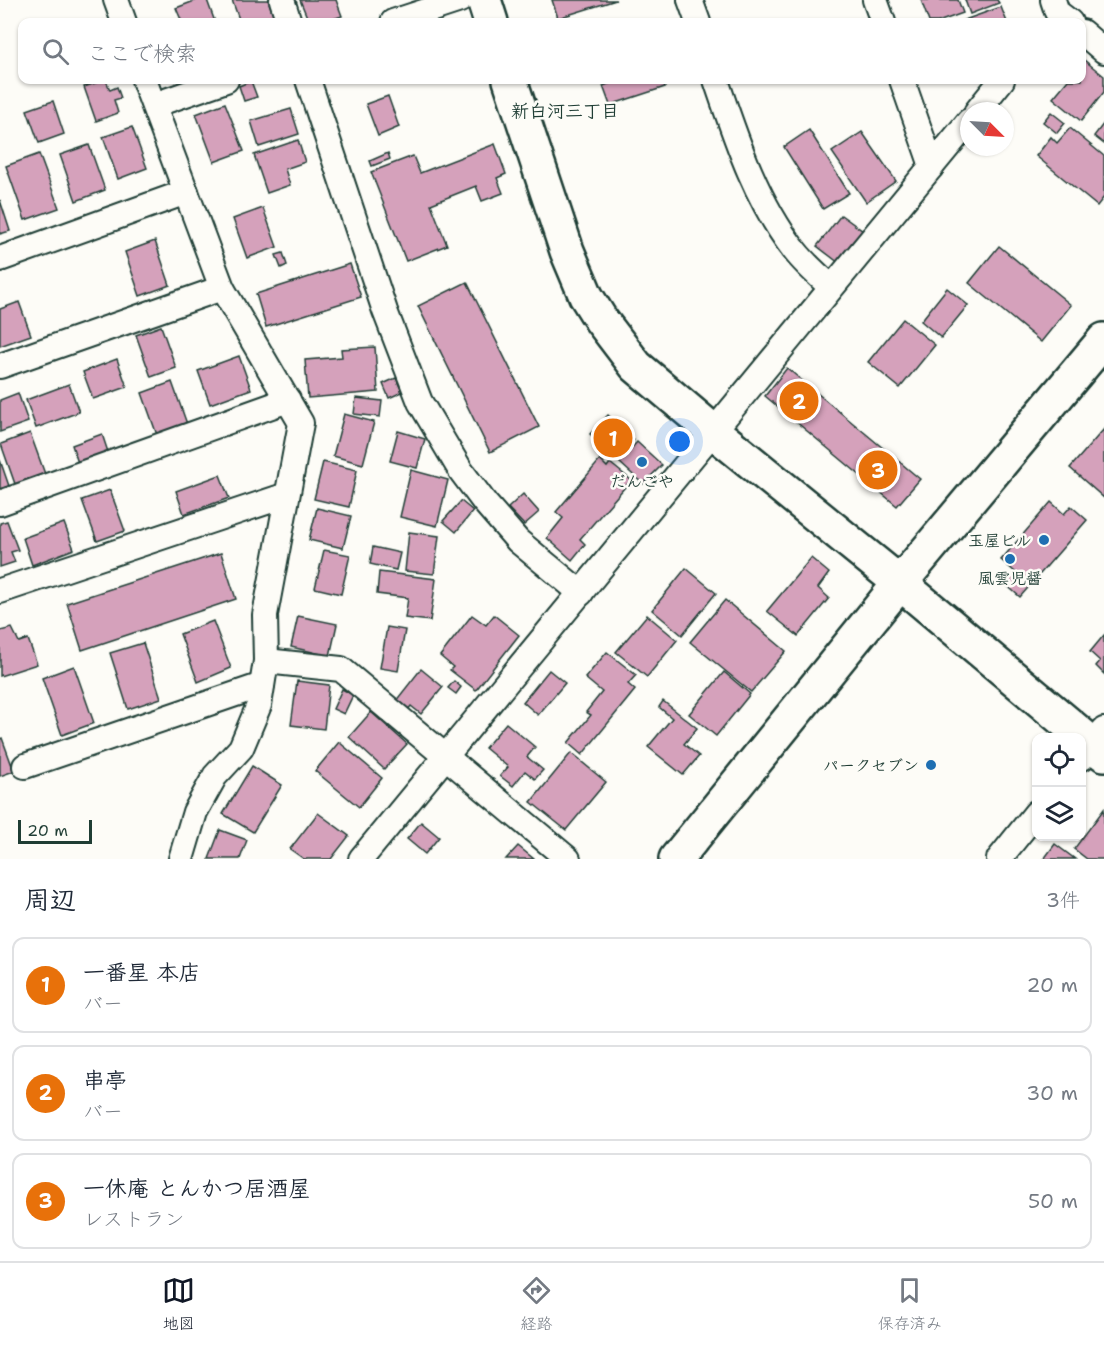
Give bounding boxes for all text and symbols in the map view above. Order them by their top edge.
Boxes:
search box [18,18,1086,84]
icon: search [39,35,72,68]
text: ここで検索 [87,39,197,68]
district label: 新白河三丁目 [511,99,619,123]
north arrow [960,102,1014,156]
pin: 2 [780,378,818,424]
pin: 1 [594,416,632,460]
your location [665,427,694,456]
pin: 3 [858,448,898,492]
marker: だんごや [635,455,649,469]
place label: だんごや [610,471,674,492]
place label: 玉屋ビル [968,530,1032,551]
marker: 玉屋ビル [1037,533,1051,547]
marker: 風雲児醤 [1003,552,1017,566]
place label: 風雲児醤 [978,568,1042,589]
map controls [1032,733,1086,841]
button: locate [1032,733,1086,787]
place label: パークセブン [823,755,919,776]
marker: パークセブン [924,758,938,772]
button: layers [1032,787,1086,841]
scale bar [18,817,92,844]
text: 20 m [27,820,68,841]
text: 周辺 [24,882,76,917]
text: 3件 [1046,887,1080,913]
text: 一番星 本店 [83,958,201,987]
text: 1 [41,972,50,998]
text: 20 m [1027,972,1078,998]
text: バー [83,990,123,1016]
text: 串亭 [83,1066,127,1095]
text: 2 [39,1080,53,1106]
text: 30 m [1026,1080,1078,1106]
text: バー [83,1098,123,1124]
text: 一休庵 とんかつ居酒屋 [83,1174,311,1203]
text: 3 [39,1188,53,1214]
text: 50 m [1028,1188,1078,1214]
text: レストラン [83,1206,185,1232]
tab: 地図 [162,1274,195,1334]
tab: 経路 [520,1274,553,1334]
tab: 保存済み [878,1274,942,1334]

